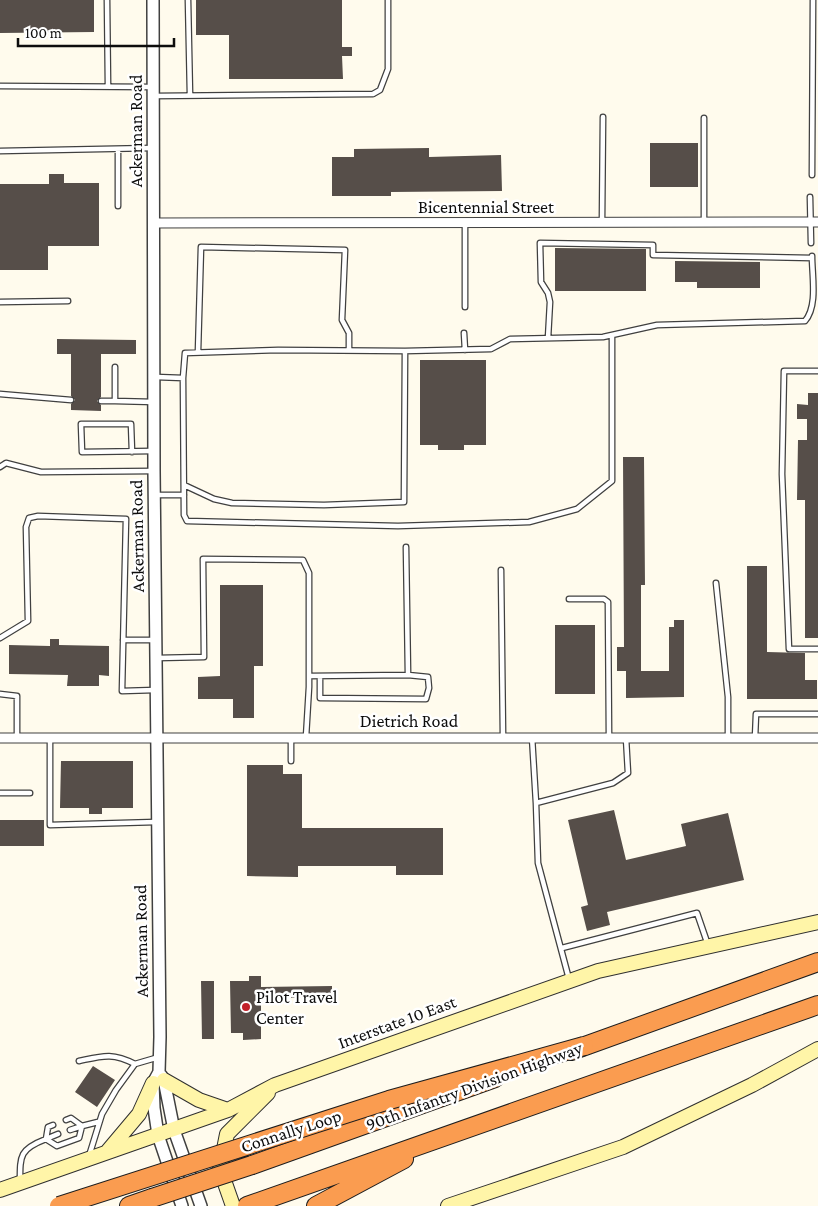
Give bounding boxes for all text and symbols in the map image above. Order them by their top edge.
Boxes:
scale bar [18,15,174,47]
text: 100 m [25,25,62,41]
street label: Ackerman Road [126,74,146,187]
street label: Bicentennial Street [418,197,555,217]
street label: Ackerman Road [126,479,148,593]
street label: Dietrich Road [360,711,459,731]
street label: Ackerman Road [130,884,152,998]
place label: Pilot Travel Center [256,987,338,1028]
street label: Interstate 10 East [335,991,460,1053]
marker: Pilot Travel Center [240,1001,252,1013]
street label: 90th Infantry Division Highway [363,1037,586,1135]
street label: Connally Loop [238,1105,344,1157]

